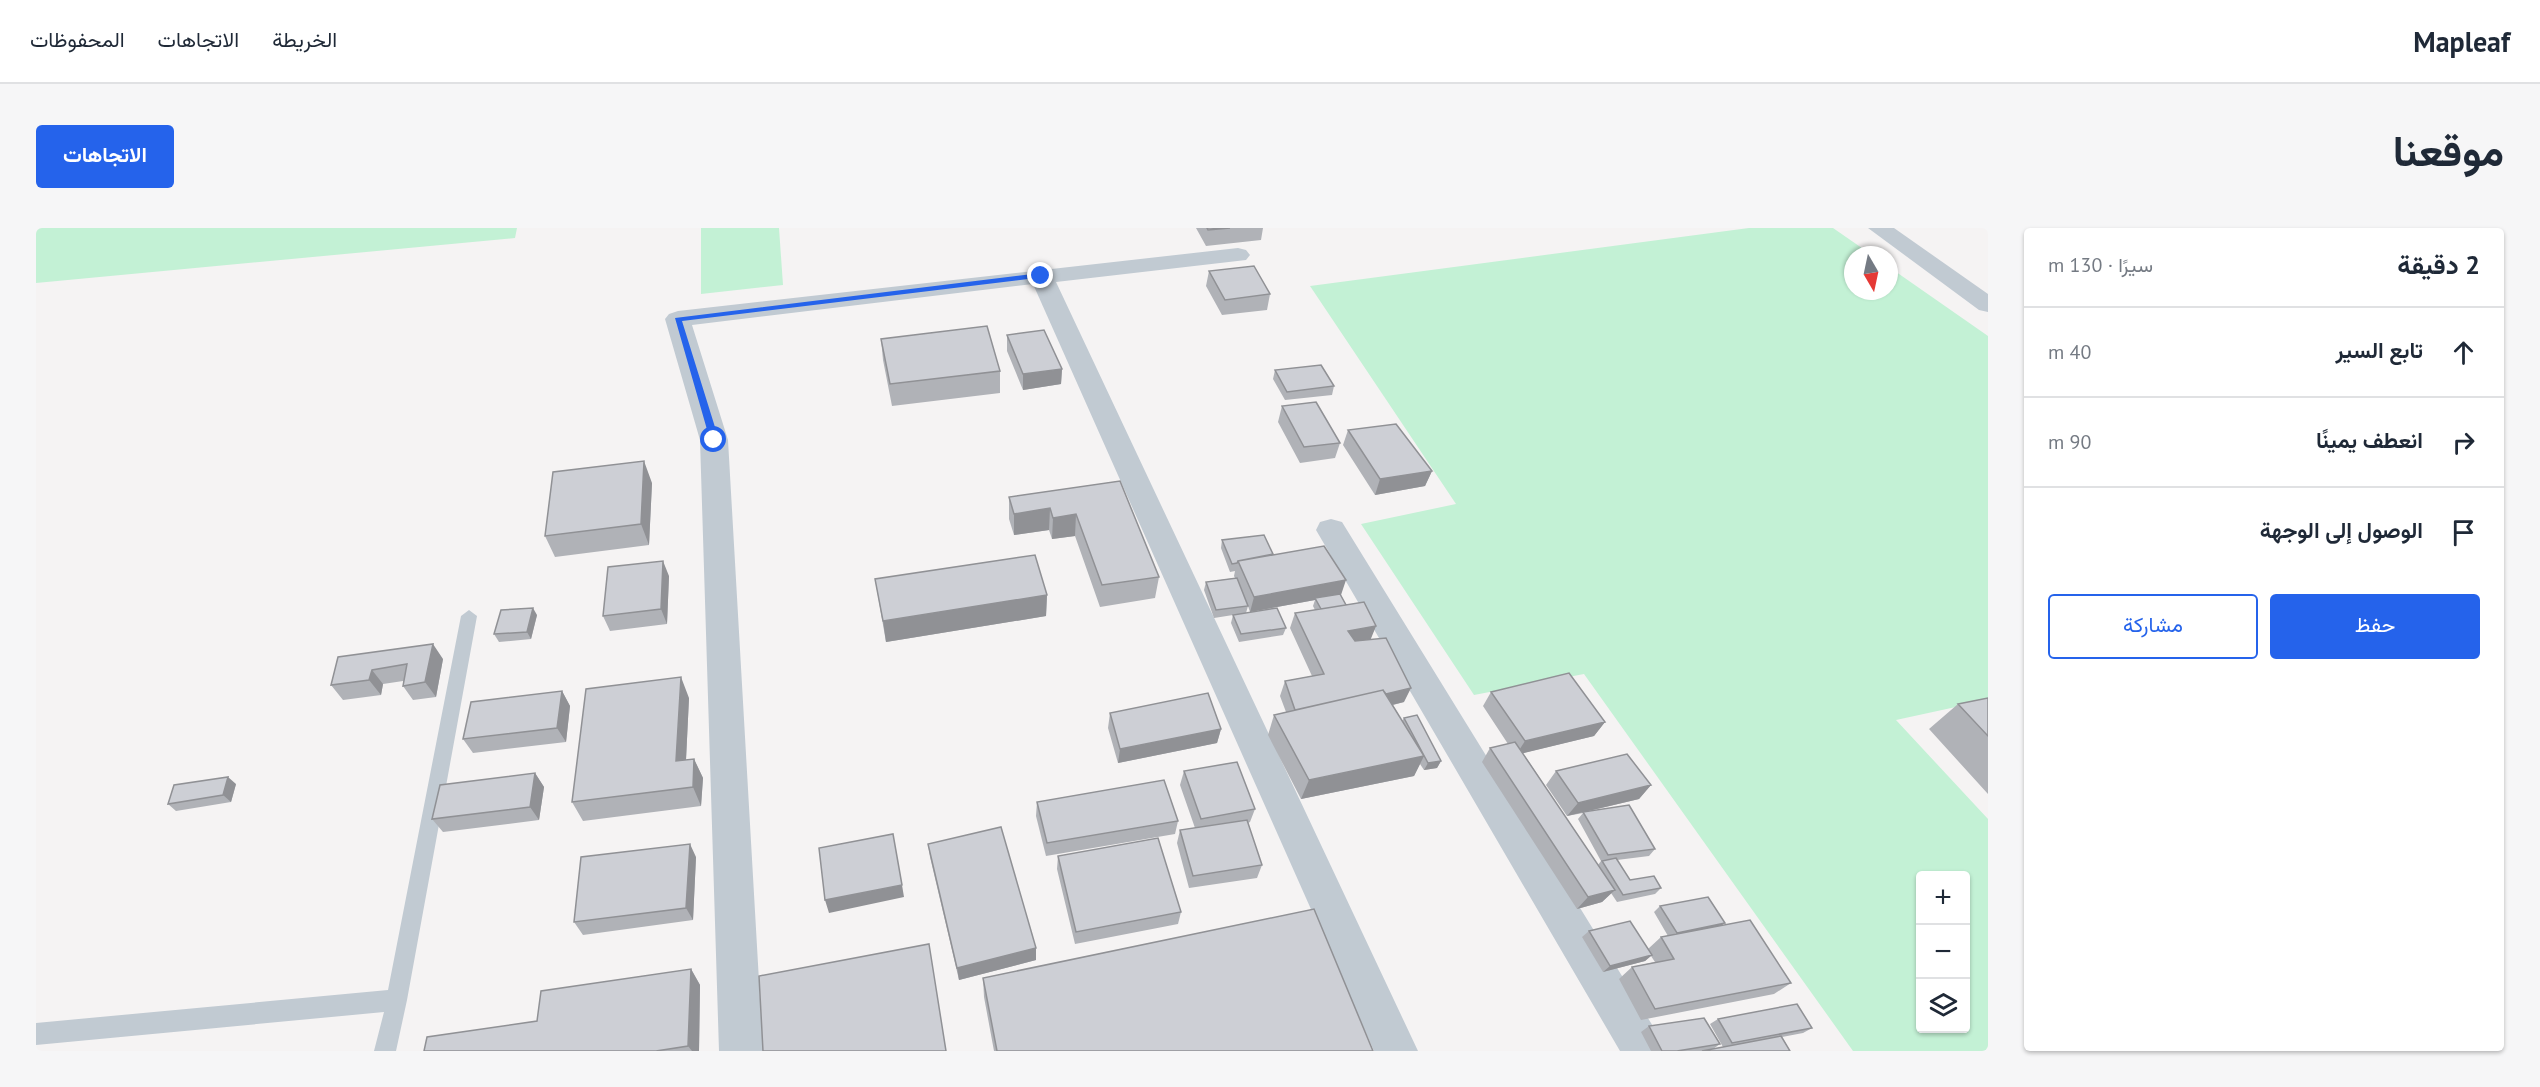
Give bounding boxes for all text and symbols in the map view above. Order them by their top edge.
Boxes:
text: Mapleaf [2413,23,2510,60]
text: المحفوظات [30,26,125,53]
text: الاتجاهات [158,26,239,53]
text: الخريطة [272,26,337,53]
text: موقعنا [2393,123,2504,178]
button: الاتجاهات [36,125,174,188]
north arrow [1844,246,1898,300]
text: 2 دقيقة [2397,248,2480,281]
text: سيرًا · 130 m [2048,252,2153,278]
route end [1027,262,1053,288]
text: تابع السير [2335,336,2423,364]
icon: ahead [2447,336,2480,369]
text: 40 m [2048,339,2091,365]
route start [700,426,726,452]
text: انعطف يمينًا [2316,426,2423,454]
icon: right [2447,426,2480,459]
text: 90 m [2048,429,2091,455]
text: الوصول إلى الوجهة [2260,516,2423,544]
icon: arrive [2447,516,2480,549]
button: مشاركة [2048,594,2258,659]
button: حفظ [2270,594,2480,659]
map controls [1916,871,1970,1033]
button: + [1916,871,1970,925]
button: − [1916,925,1970,979]
button: layers [1916,979,1970,1033]

